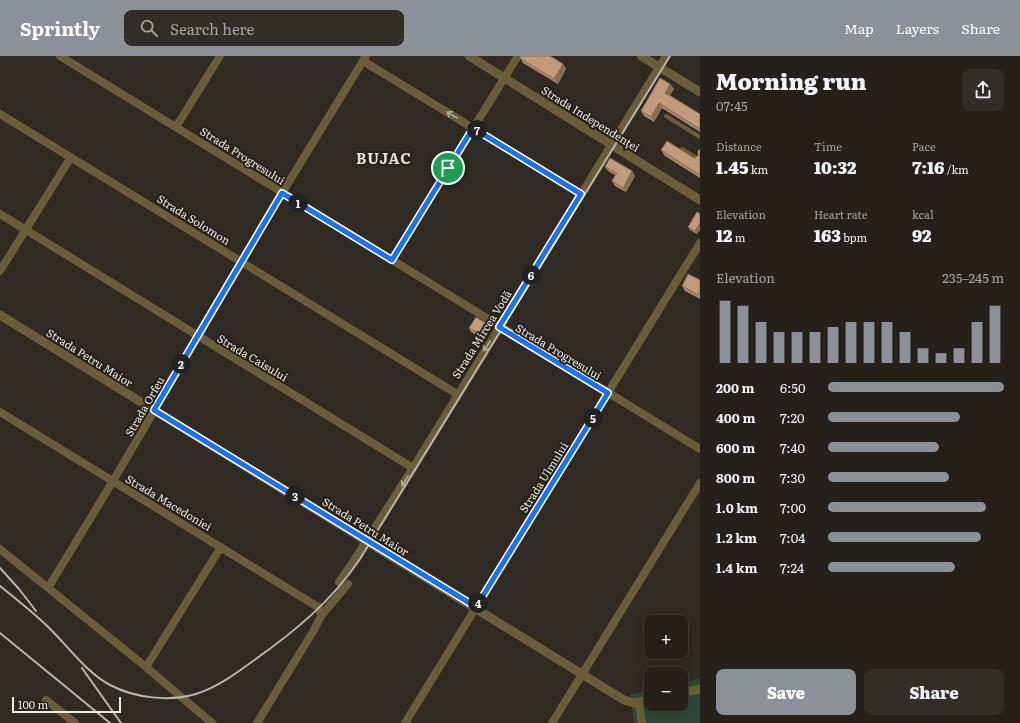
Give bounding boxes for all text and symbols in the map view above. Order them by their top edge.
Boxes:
search box [124,10,404,46]
text: Sprintly [20,14,100,42]
icon: search [138,17,160,39]
text: Search here [170,17,254,40]
text: Map [844,18,874,38]
text: Layers [896,18,939,38]
text: Share [961,18,1000,38]
text: Morning run [716,64,866,97]
button: share [962,69,1004,111]
street label: Strada Independenței [539,81,643,155]
text: 07:45 [716,96,748,115]
one-way arrow [446,111,458,119]
pin: 7 [467,120,487,140]
street label: Strada Progresului [197,122,289,188]
text: 7 [474,122,480,138]
text: Distance [716,138,761,154]
text: Time [814,138,842,154]
text: Pace [912,138,936,154]
district label: BUJAC [356,146,412,169]
pin [431,151,465,185]
text: 1.45 [716,154,749,179]
text: 10:32 [814,154,856,179]
text: 7:16 [912,154,944,179]
icon: arrive [437,157,459,179]
text: km [749,161,768,177]
text: /km [944,161,969,177]
street label: Strada Solomon [154,190,234,248]
pin: 1 [288,193,308,213]
text: 1 [296,195,300,211]
text: Elevation [716,206,766,222]
text: Heart rate [814,206,867,222]
text: kcal [912,206,934,222]
text: 12 [716,222,733,247]
text: 163 [814,222,841,247]
text: 92 [912,222,932,247]
text: m [733,229,745,245]
text: bpm [841,229,867,245]
pin: 6 [521,265,541,285]
text: 6 [528,267,534,283]
text: Elevation [716,268,775,287]
text: 235–245 m [942,268,1004,287]
street label: Strada Mircea Vodă [447,287,515,381]
street label: Strada Progresului [513,319,605,383]
street label: Strada Petru Maior [44,324,137,391]
street label: Strada Caisului [215,330,292,385]
one-way arrow [483,340,491,351]
pin: 2 [171,354,191,374]
text: 2 [178,356,184,372]
street label: Strada Orfeu [120,373,168,439]
text: 200 m [716,378,755,397]
text: 6:50 [780,378,805,397]
pin: 5 [583,408,603,428]
text: 400 m [716,408,755,427]
text: 7:20 [780,408,805,427]
text: 5 [590,410,596,426]
street label: Strada Ulmului [515,438,571,515]
text: 600 m [716,438,755,457]
text: 7:40 [780,438,805,457]
text: 800 m [716,468,755,487]
text: 7:30 [780,468,805,487]
street label: Strada Macedoniei [123,470,215,534]
one-way arrow [400,475,408,487]
pin: 3 [285,486,305,506]
text: 3 [292,488,298,504]
street label: Strada Petru Maior [320,493,413,560]
text: 1.0 km [716,498,758,517]
text: 7:00 [780,498,806,517]
text: 1.2 km [716,528,757,547]
text: 7:04 [780,528,805,547]
text: 1.4 km [716,558,757,577]
text: 7:24 [780,558,804,577]
pin: 4 [468,593,488,613]
text: 4 [475,595,481,611]
map controls [644,615,688,711]
button: + [644,615,688,659]
button: − [644,667,688,711]
button: Save [716,669,856,715]
button: Share [864,669,1004,715]
scale bar [12,695,121,714]
text: 100 m [18,696,48,712]

